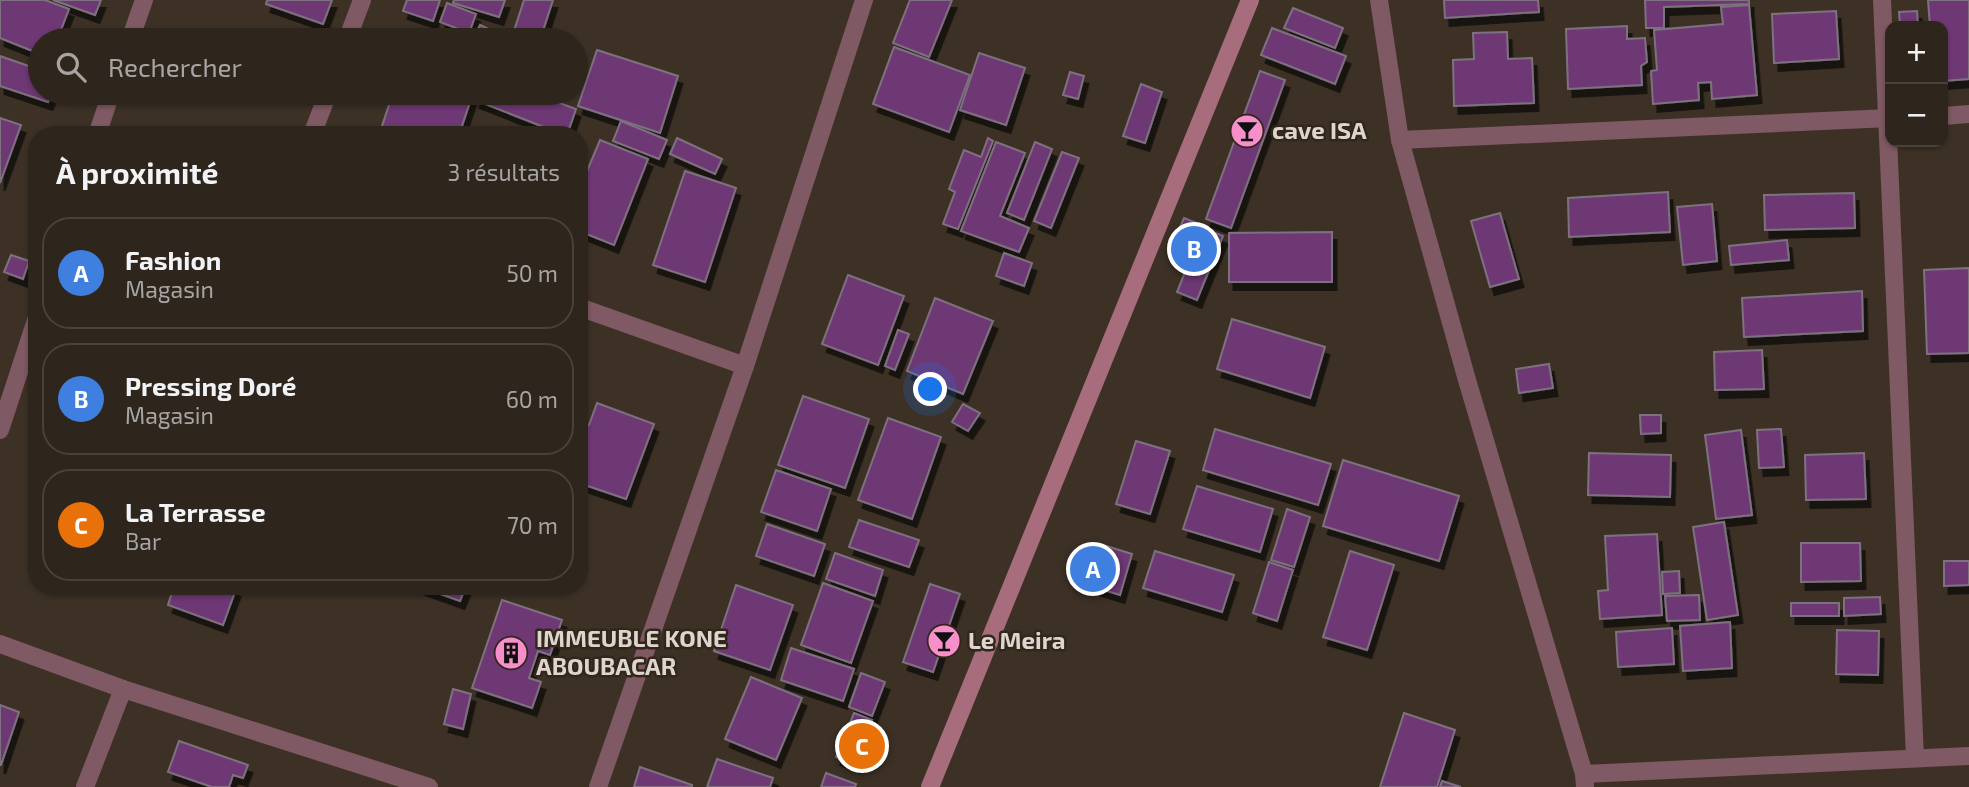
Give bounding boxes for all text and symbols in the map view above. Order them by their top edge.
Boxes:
map controls [1885,21,1948,147]
button: + [1885,21,1948,84]
search box [28,28,588,105]
icon: search [52,48,90,86]
text: Rechercher [108,51,242,82]
button: − [1885,84,1948,147]
bar icon: cave ISA [1228,112,1266,150]
place label: cave ISA [1272,115,1367,144]
text: À proximité [56,154,218,190]
text: 3 résultats [448,158,560,186]
pin: B [1171,223,1217,275]
text: Fashion [125,244,221,275]
text: A [73,259,89,287]
text: 50 m [507,259,558,287]
text: Magasin [125,275,214,303]
text: Pressing Doré [125,370,296,401]
your location [913,372,947,406]
text: B [74,385,88,413]
text: 60 m [506,385,558,413]
text: Magasin [125,401,214,429]
text: La Terrasse [125,496,266,527]
text: C [74,511,88,539]
text: 70 m [507,511,558,539]
text: Bar [125,527,161,555]
pin: A [1070,543,1116,595]
bar icon: Le Meira [925,622,963,660]
place label: IMMEUBLE KONE ABOUBACAR [536,623,727,680]
place label: Le Meira [968,625,1066,654]
building icon: IMMEUBLE KONE ABOUBACAR [492,634,530,672]
pin: C [839,720,885,772]

